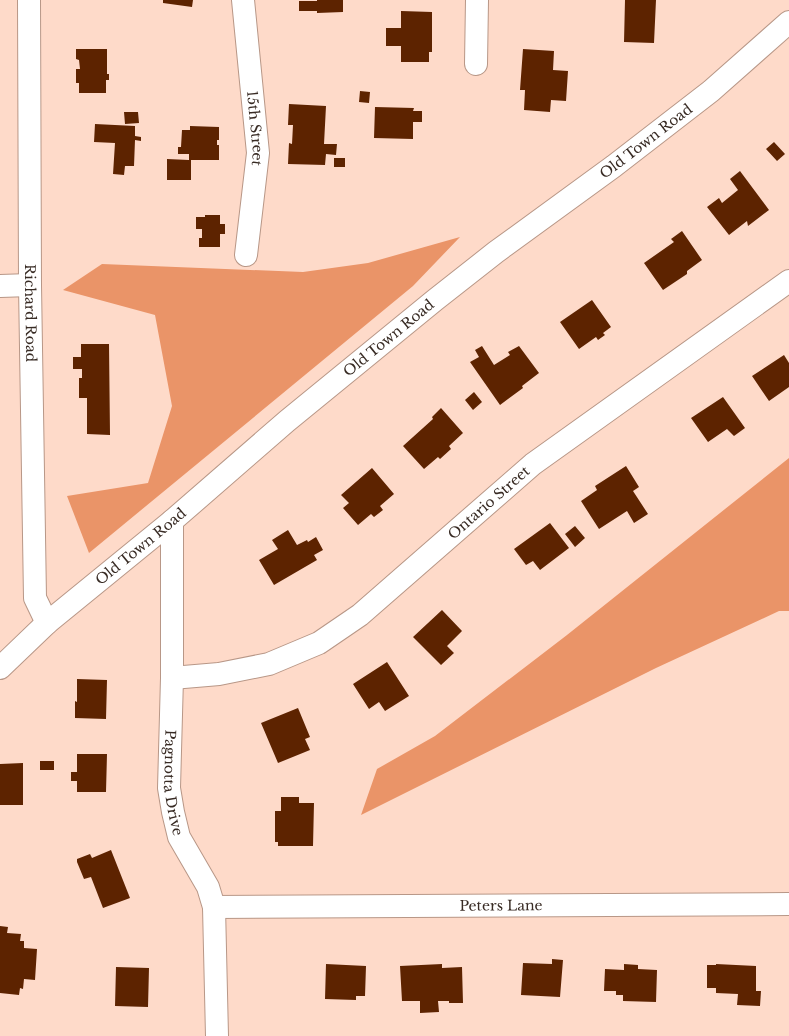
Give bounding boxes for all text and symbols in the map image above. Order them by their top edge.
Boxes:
street label: 15th Street [243,90,267,168]
street label: Old Town Road [596,100,696,183]
street label: Richard Road [21,264,40,363]
street label: Old Town Road [339,295,438,380]
street label: Ontario Street [444,462,534,543]
street label: Old Town Road [92,504,190,589]
street label: Pagnotta Drive [160,729,187,837]
street label: Peters Lane [459,896,543,915]

